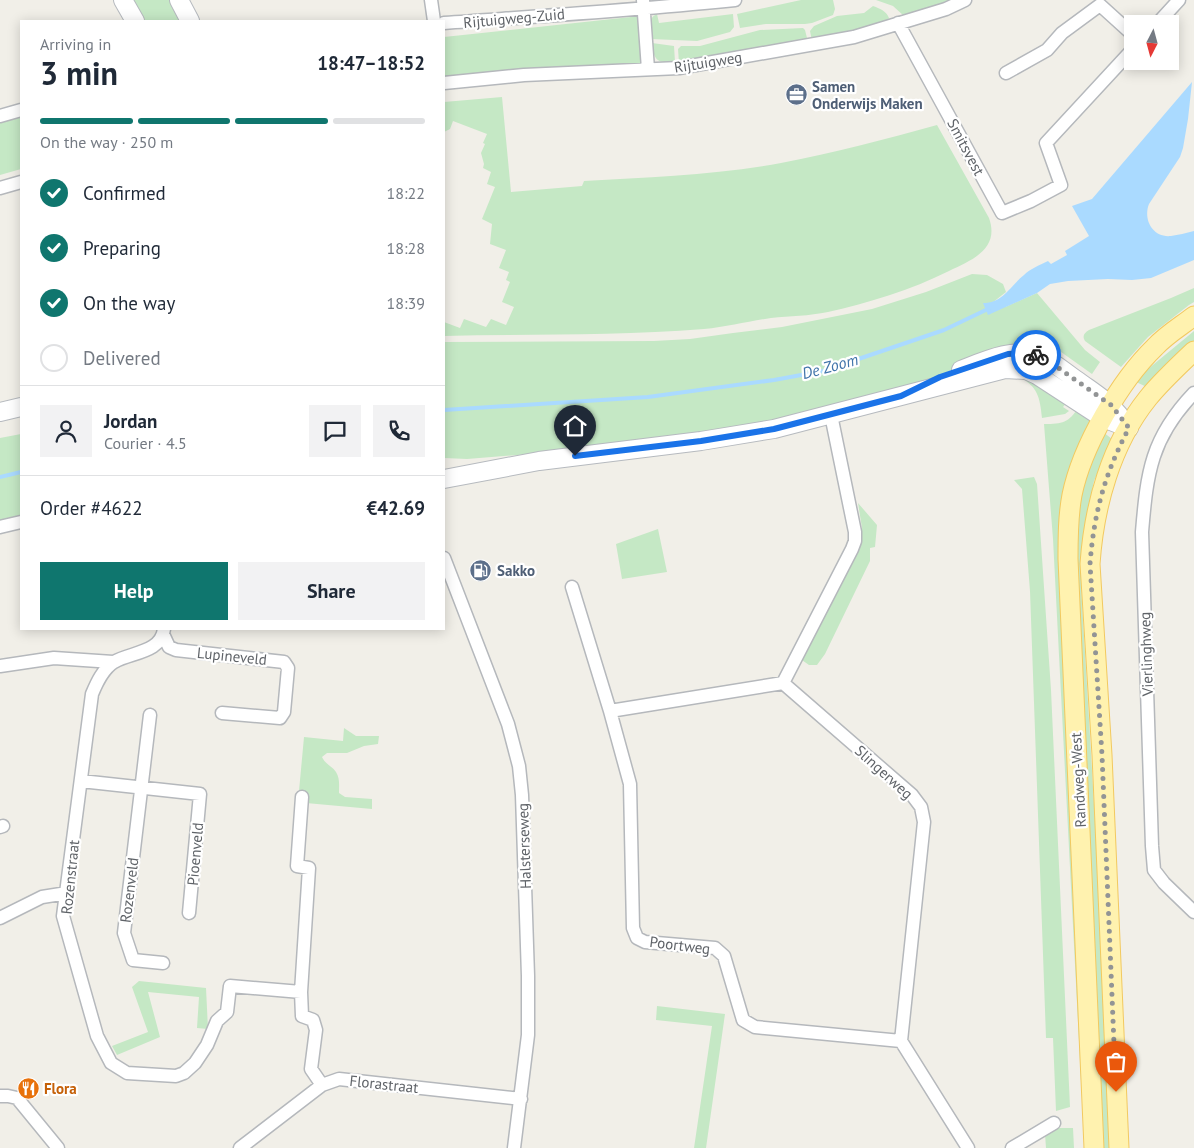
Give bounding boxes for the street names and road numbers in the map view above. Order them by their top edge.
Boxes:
street label: Rijtuigweg-Zuid [462,4,566,32]
street label: Rijtuigweg [673,47,743,77]
street label: Smitsvest [943,115,989,179]
street label: Vierlinghweg [1135,611,1157,698]
street label: Lupineveld [196,643,268,669]
street label: Randweg-West [1066,732,1090,828]
street label: Slingerweg [851,741,917,803]
street label: Halsterseweg [513,803,535,889]
street label: Pioenveld [183,822,207,886]
street label: Rozenstraat [57,839,83,915]
street label: Rozenveld [116,856,142,924]
street label: Poortweg [649,932,711,958]
street label: Florastraat [349,1071,419,1097]

